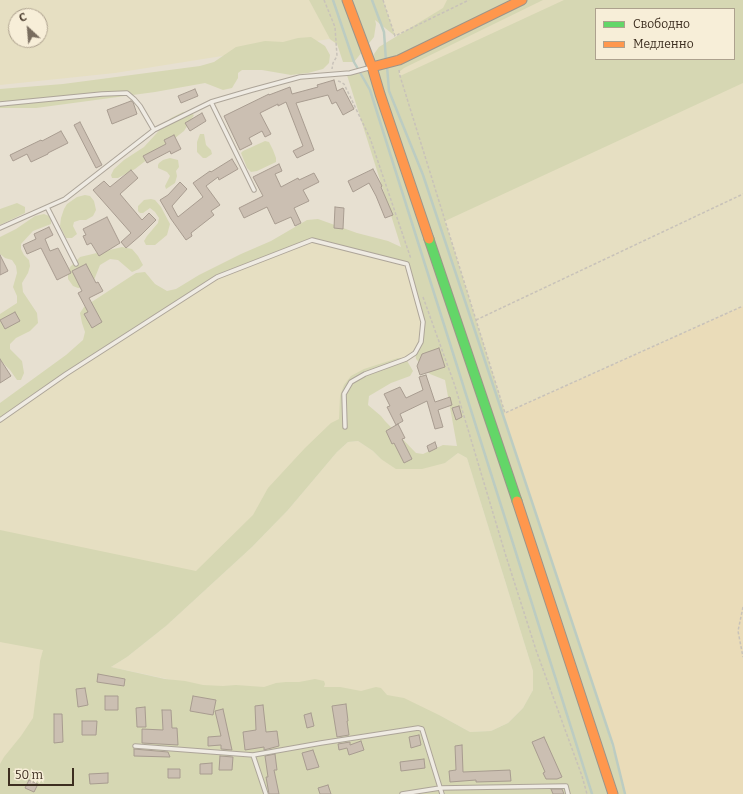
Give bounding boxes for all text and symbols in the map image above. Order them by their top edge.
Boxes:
north arrow [8,8,48,48]
legend [595,8,735,60]
text: С [17,10,29,25]
text: Свободно [633,17,690,31]
text: Медленно [633,37,694,51]
scale bar [10,760,76,786]
text: 50 m [15,768,43,782]

